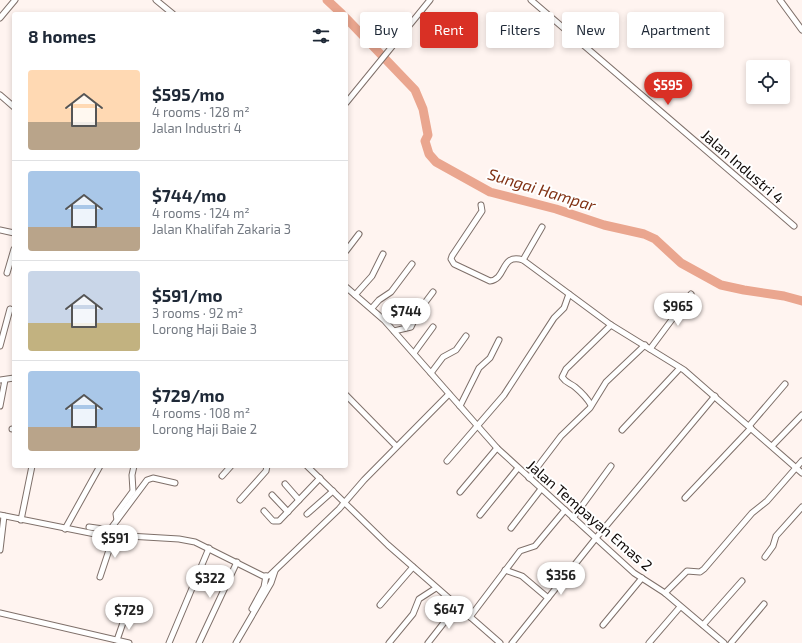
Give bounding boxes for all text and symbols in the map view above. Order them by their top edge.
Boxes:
chip: Buy [360,12,412,48]
chip: Rent [420,12,478,48]
chip: Filters [486,12,554,48]
chip: New [562,12,619,48]
chip: Apartment [627,12,724,48]
icon: filters [310,25,332,47]
text: 8 homes [28,26,96,46]
map controls [746,60,790,104]
button: locate [746,60,790,104]
pin: $595 [644,72,692,106]
text: $595 [653,77,683,93]
text: $595/mo [152,84,225,104]
icon: home [60,86,108,134]
text: 4 rooms · 128 m² [152,104,250,120]
text: Jalan Industri 4 [152,120,242,136]
street label: Jalan Industri 4 [698,125,788,207]
water label: Sungai Hampar [486,164,599,215]
text: $744/mo [152,185,226,205]
icon: home [60,187,108,235]
text: 4 rooms · 124 m² [152,205,250,221]
text: Jalan Khalifah Zakaria 3 [152,221,291,237]
text: $591/mo [152,285,222,305]
icon: home [60,287,108,335]
pin: $965 [654,293,702,327]
pin: $744 [382,298,430,332]
text: $965 [663,298,693,314]
text: $744 [391,303,421,319]
text: 3 rooms · 92 m² [152,305,243,321]
text: Lorong Haji Baie 3 [152,321,257,337]
text: $729/mo [152,385,225,405]
icon: home [60,387,108,435]
text: 4 rooms · 108 m² [152,405,250,421]
text: Lorong Haji Baie 2 [152,421,257,437]
street label: Jalan Tempayan Emas 2 [524,456,656,574]
pin: $591 [91,525,139,559]
text: $591 [101,530,129,546]
pin: $356 [537,562,585,596]
pin: $322 [186,565,234,599]
text: $356 [546,567,576,583]
text: $322 [195,570,225,586]
pin: $647 [425,596,473,630]
pin: $729 [105,597,153,631]
text: $647 [434,601,464,617]
text: $729 [114,602,144,618]

